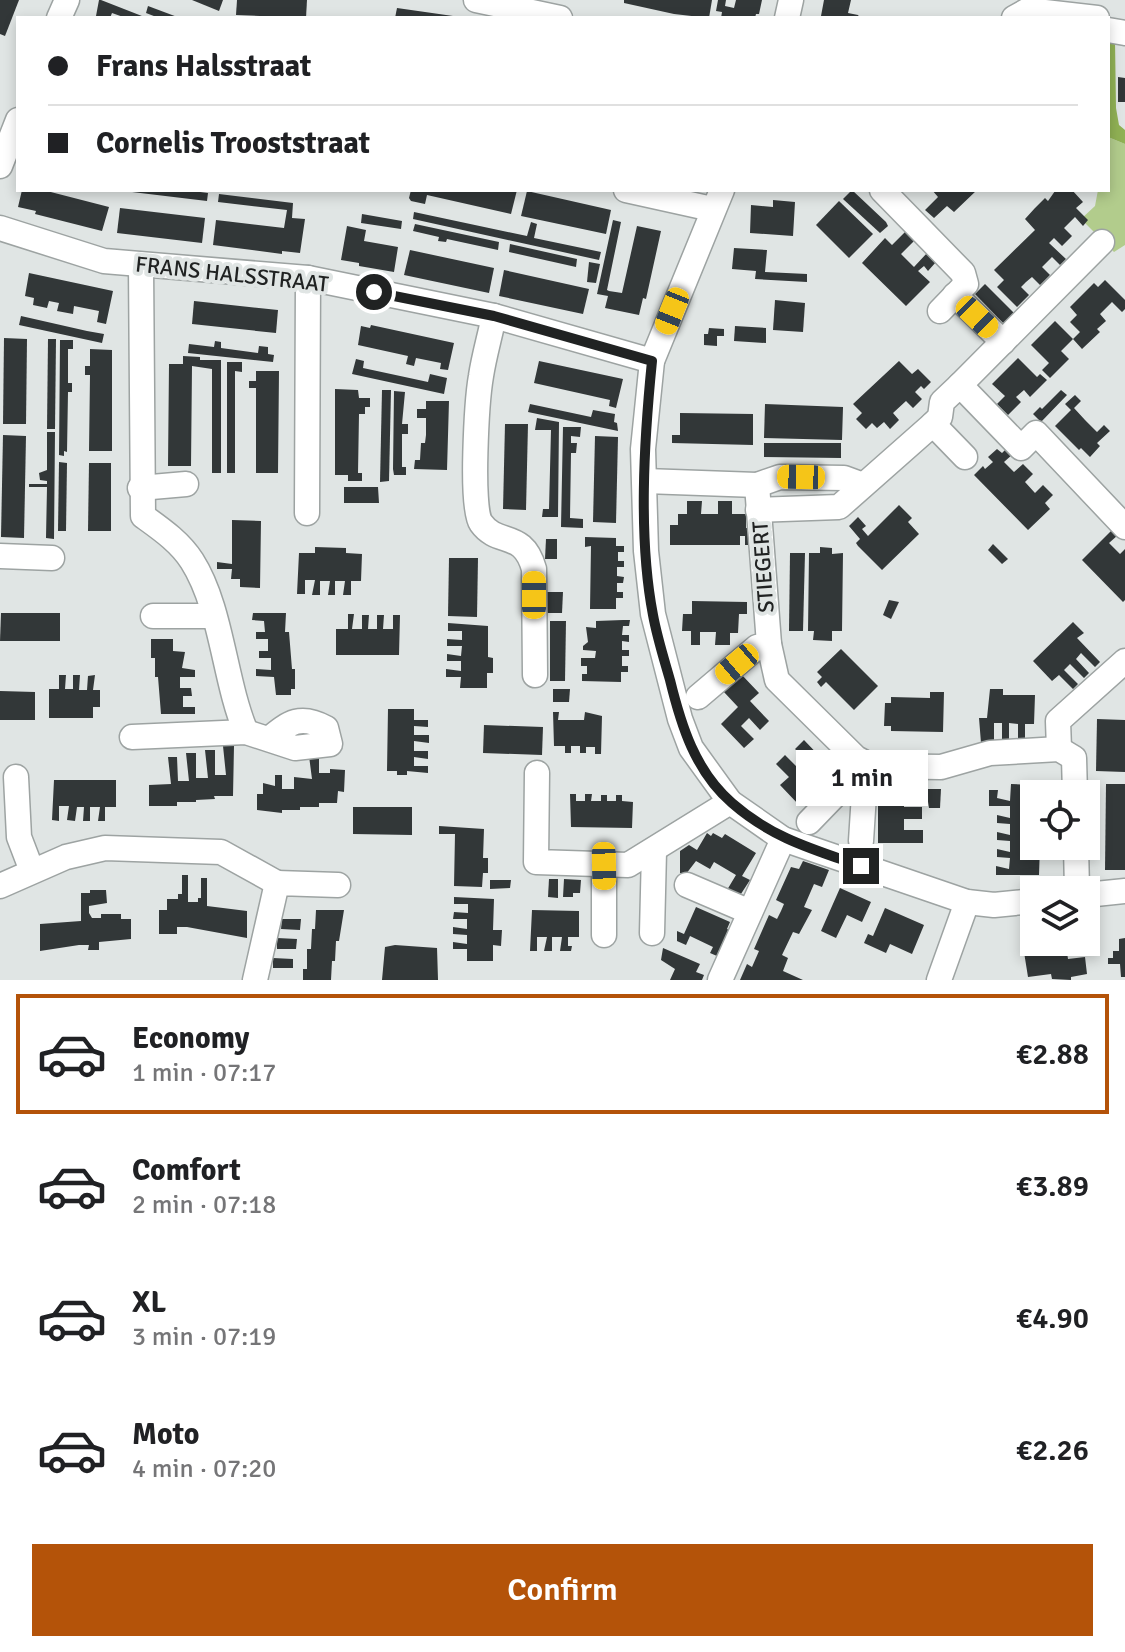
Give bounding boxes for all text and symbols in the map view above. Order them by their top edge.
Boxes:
text: Frans Halsstraat [96,48,311,85]
text: Cornelis Trooststraat [96,125,370,162]
street label: FRANS HALSSTRAAT [134,250,330,298]
route start [356,274,392,310]
car [652,284,692,338]
car [951,292,1003,342]
car [777,465,825,489]
street label: STIEGERT [746,520,780,614]
car [522,571,546,619]
car [711,639,763,689]
callout: 1 min [795,750,927,806]
text: 1 min [831,762,893,794]
map controls [1020,780,1100,956]
button: locate [1020,780,1100,860]
car [592,842,616,890]
route end [843,848,879,884]
button: layers [1020,876,1100,956]
icon: car [36,1018,108,1090]
text: Economy [132,1020,249,1057]
text: €2.88 [1016,1036,1089,1073]
text: 1 min · 07:17 [132,1057,276,1089]
icon: car [36,1150,108,1222]
text: Comfort [132,1152,241,1189]
text: €3.89 [1016,1168,1089,1205]
text: 2 min · 07:18 [132,1189,276,1221]
icon: car [36,1282,108,1354]
text: XL [132,1284,166,1321]
text: €4.90 [1016,1300,1089,1337]
text: 3 min · 07:19 [132,1321,276,1353]
icon: car [36,1414,108,1486]
text: Moto [132,1416,199,1453]
text: €2.26 [1016,1432,1089,1469]
text: 4 min · 07:20 [132,1453,276,1485]
button: Confirm [32,1544,1093,1636]

